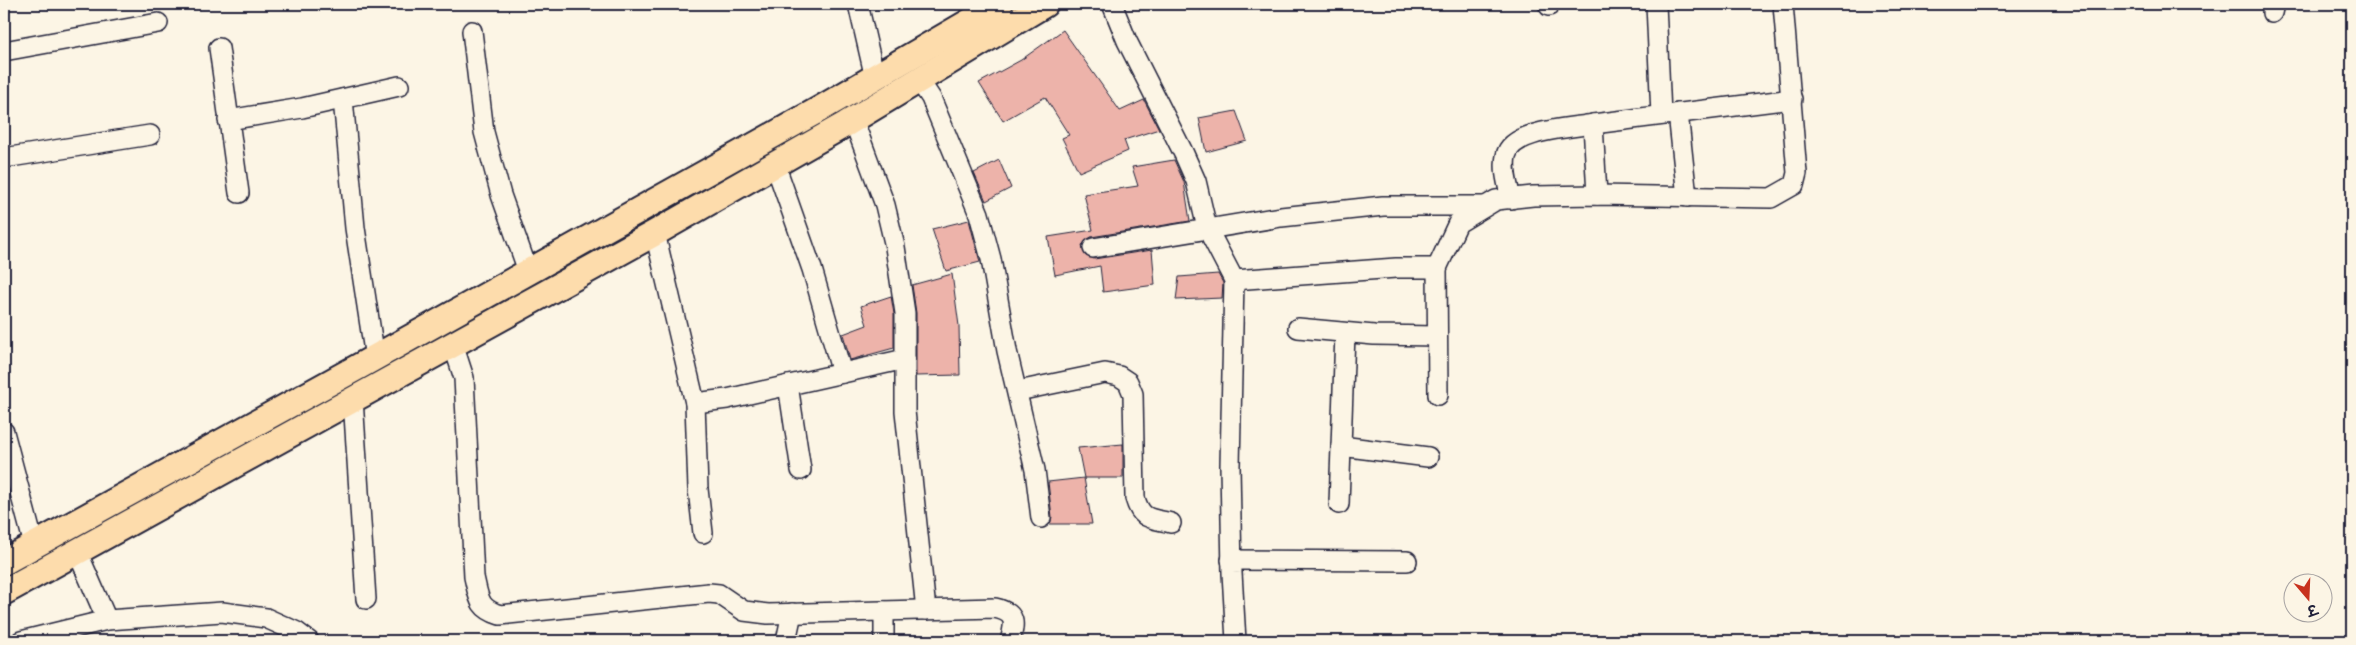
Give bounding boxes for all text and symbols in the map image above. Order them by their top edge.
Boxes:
north arrow [2284,572,2334,622]
text: उ [2303,600,2321,620]

